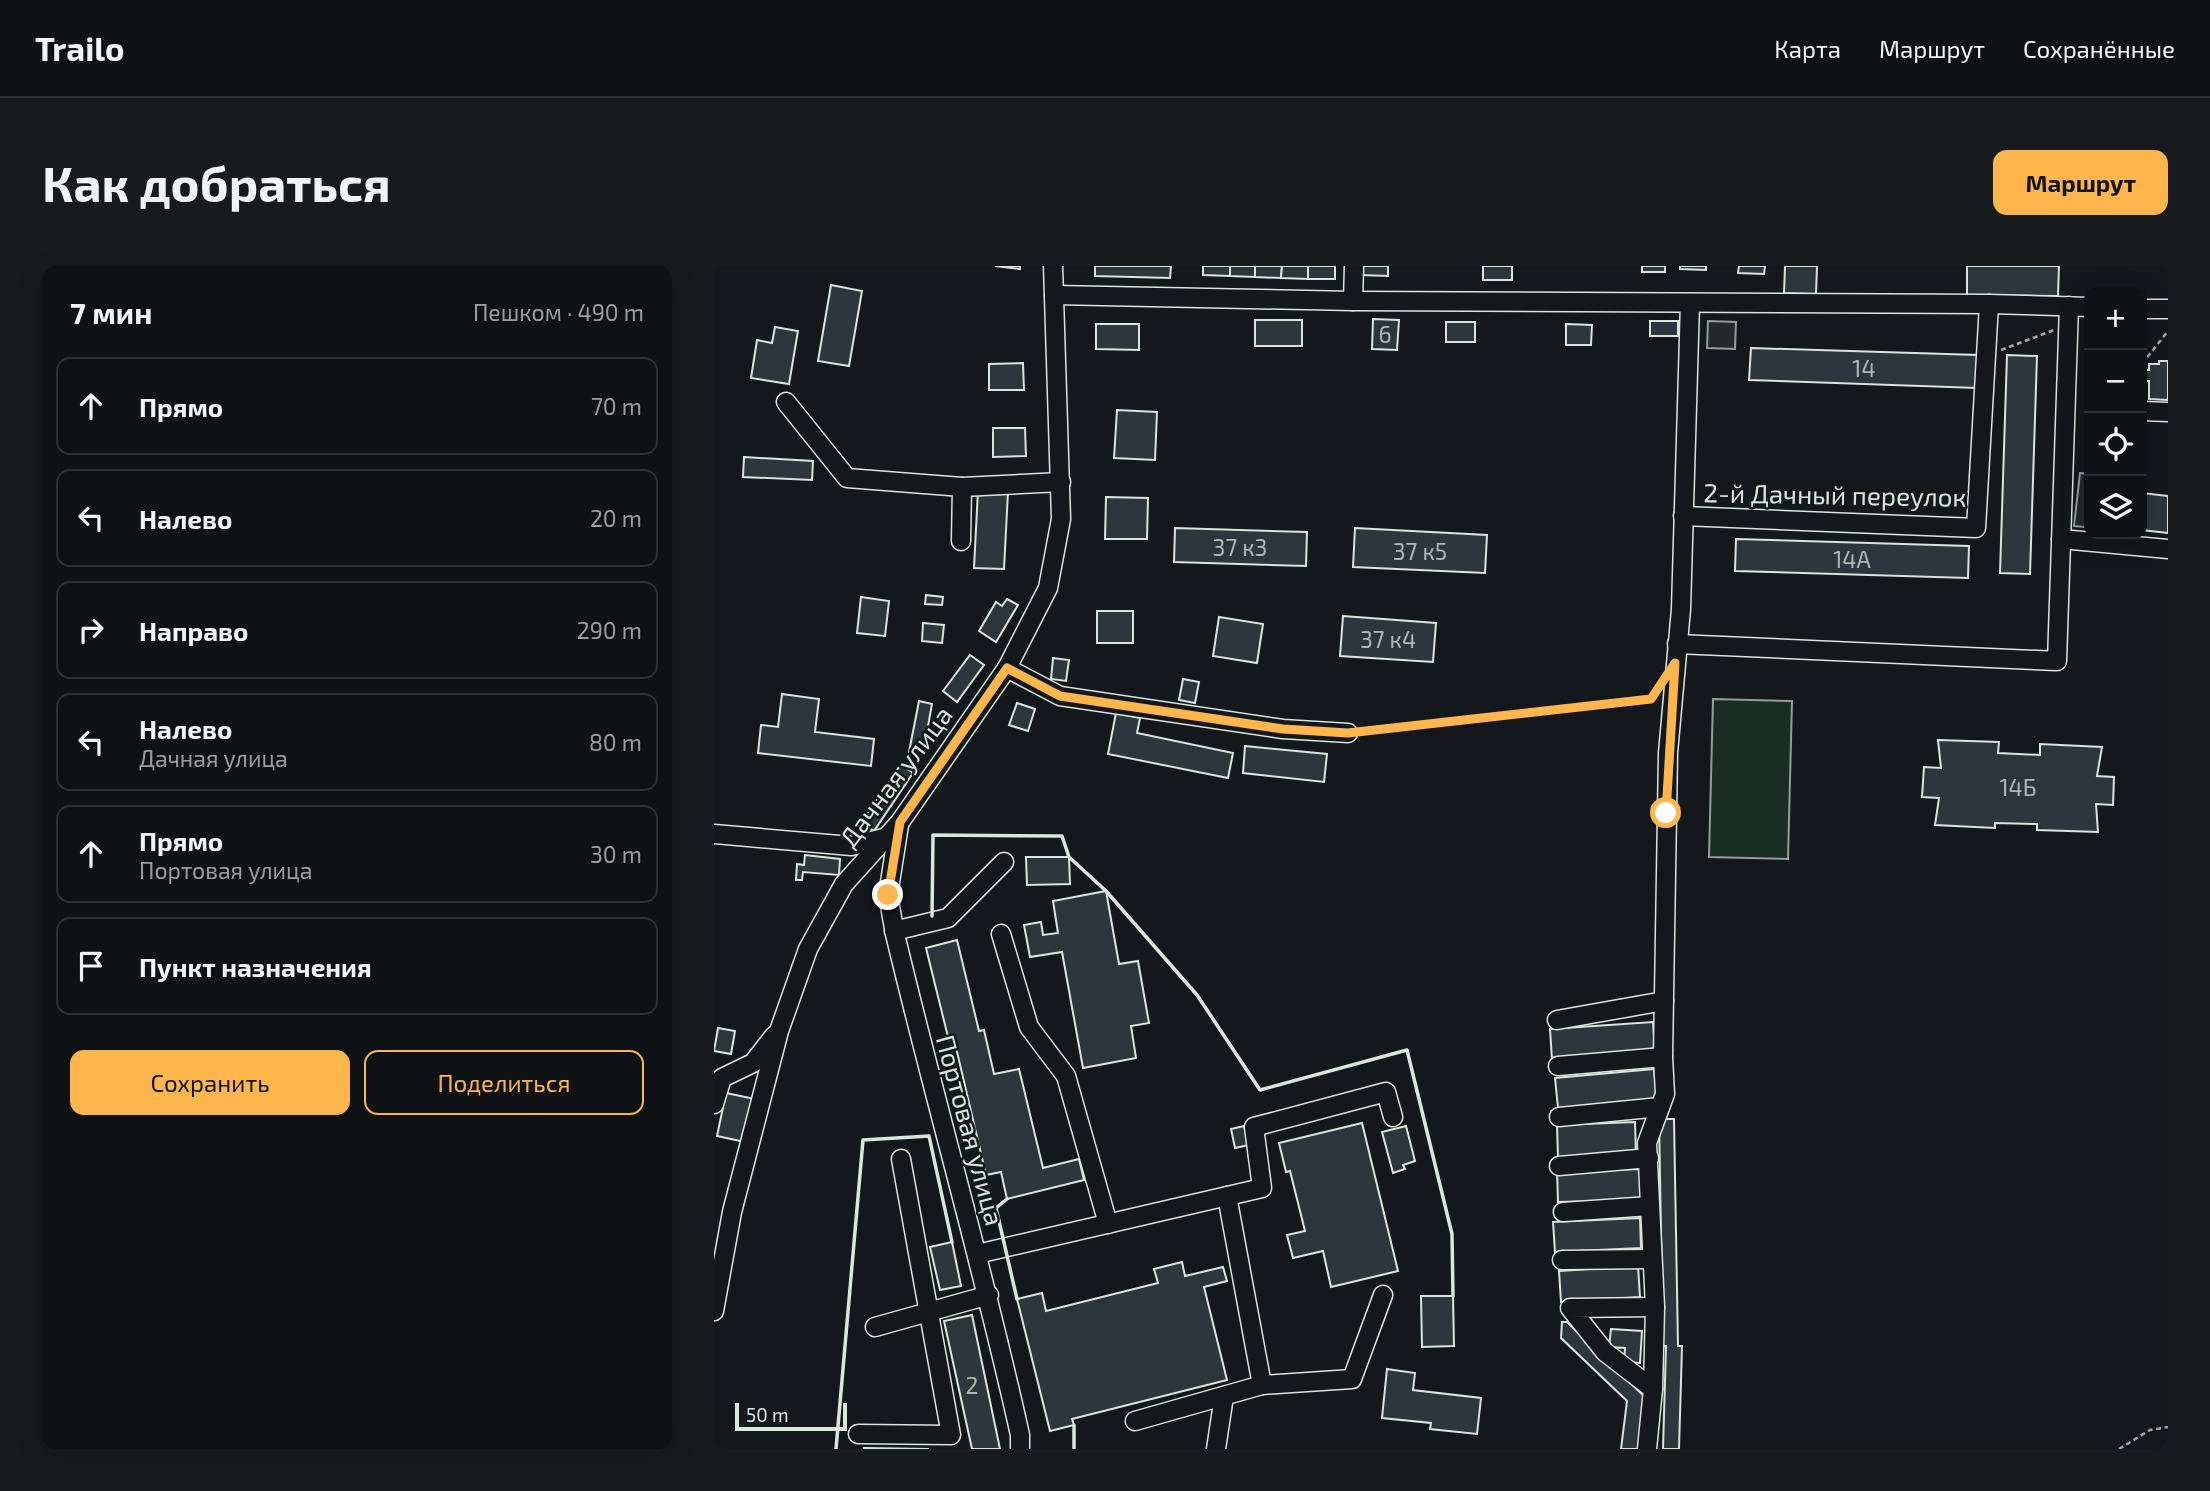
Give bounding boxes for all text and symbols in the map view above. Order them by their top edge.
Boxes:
text: Trailo [35,28,125,68]
text: Карта [1774,34,1841,63]
text: Маршрут [1879,34,1985,63]
text: Сохранённые [2023,34,2175,63]
button: Маршрут [1993,150,2168,215]
text: Как добраться [42,153,391,212]
map controls [2084,287,2147,539]
button: + [2084,287,2147,350]
text: 7 мин [70,294,152,330]
text: Пешком · 490 m [473,298,644,326]
house number: 6 [1378,320,1392,348]
button: − [2084,350,2147,413]
house number: 14 [1852,354,1876,382]
icon: ahead [72,387,110,425]
text: Прямо [139,391,223,422]
text: 70 m [591,392,642,420]
button: locate [2084,413,2147,476]
street label: 2-й Дачный переулок [1703,476,1967,513]
button: layers [2084,476,2147,539]
icon: left [72,499,110,537]
text: Налево [139,503,232,534]
text: 20 m [590,504,642,532]
house number: 37 к3 [1213,533,1267,561]
house number: 37 к5 [1393,537,1447,565]
house number: 14А [1833,545,1871,573]
icon: right [72,611,110,649]
text: Направо [139,615,248,646]
text: 290 m [577,616,642,644]
house number: 37 к4 [1360,625,1416,653]
street label: Дачная улица [832,699,959,853]
text: Налево [139,713,232,744]
icon: left [72,723,110,761]
text: 80 m [589,728,642,756]
text: Дачная улица [139,744,288,772]
house number: 14Б [1999,773,2037,801]
route start [1650,797,1681,828]
text: Прямо [139,825,223,856]
icon: ahead [72,835,110,873]
text: 30 m [590,840,642,868]
text: Портовая улица [139,856,312,884]
route end [872,879,903,910]
icon: arrive [72,947,110,985]
text: Пункт назначения [139,951,372,982]
street label: Портовая улица [930,1031,1011,1229]
button: Сохранить [70,1050,350,1115]
button: Поделиться [364,1050,644,1115]
house number: 2 [966,1371,978,1399]
scale bar [735,1400,847,1432]
text: 50 m [746,1403,789,1426]

